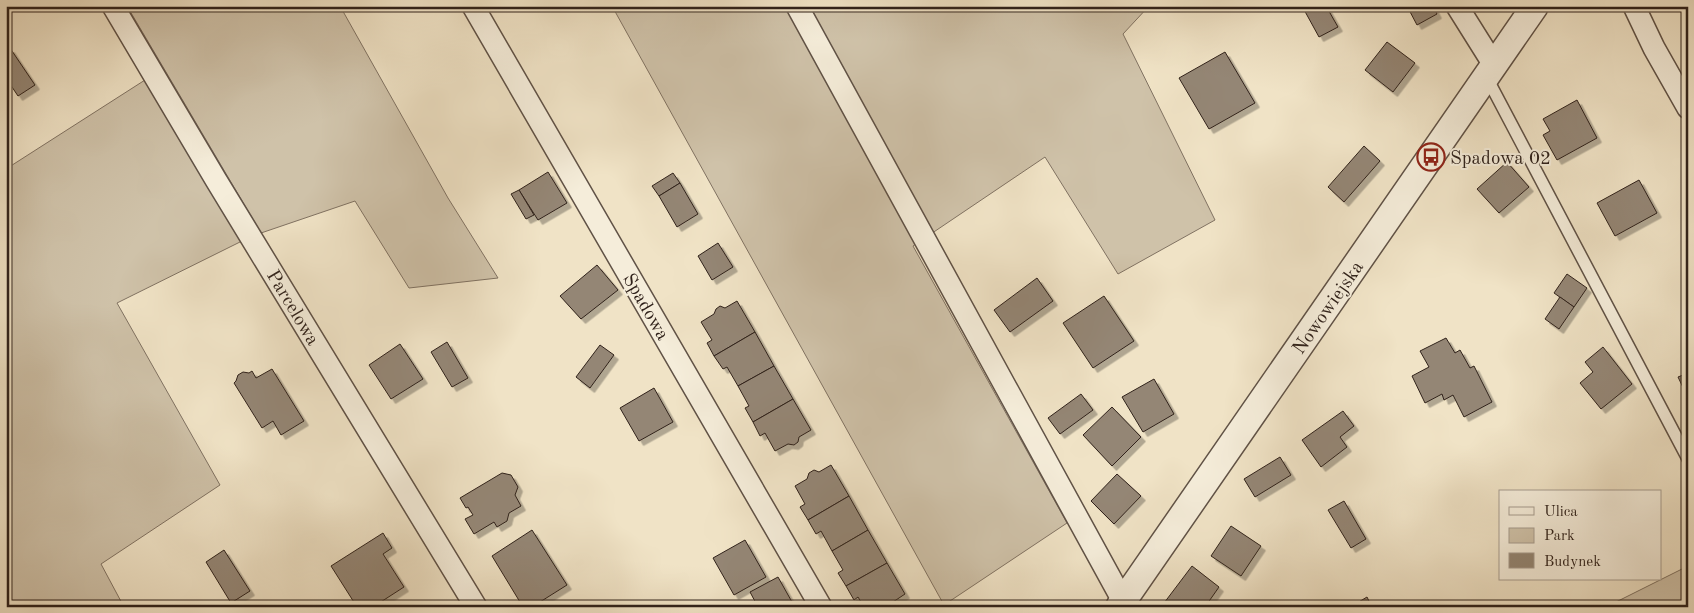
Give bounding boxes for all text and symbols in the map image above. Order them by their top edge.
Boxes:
bus stop icon: Spadowa 02 [1416,142,1446,172]
place label: Spadowa 02 [1450,150,1551,169]
street label: Nowowiejska [1290,258,1368,358]
street label: Parcelowa [262,267,322,350]
street label: Spadowa [618,271,672,344]
legend [1499,490,1662,580]
text: Ulica [1544,505,1578,520]
text: Park [1544,529,1575,544]
text: Budynek [1544,555,1601,570]

